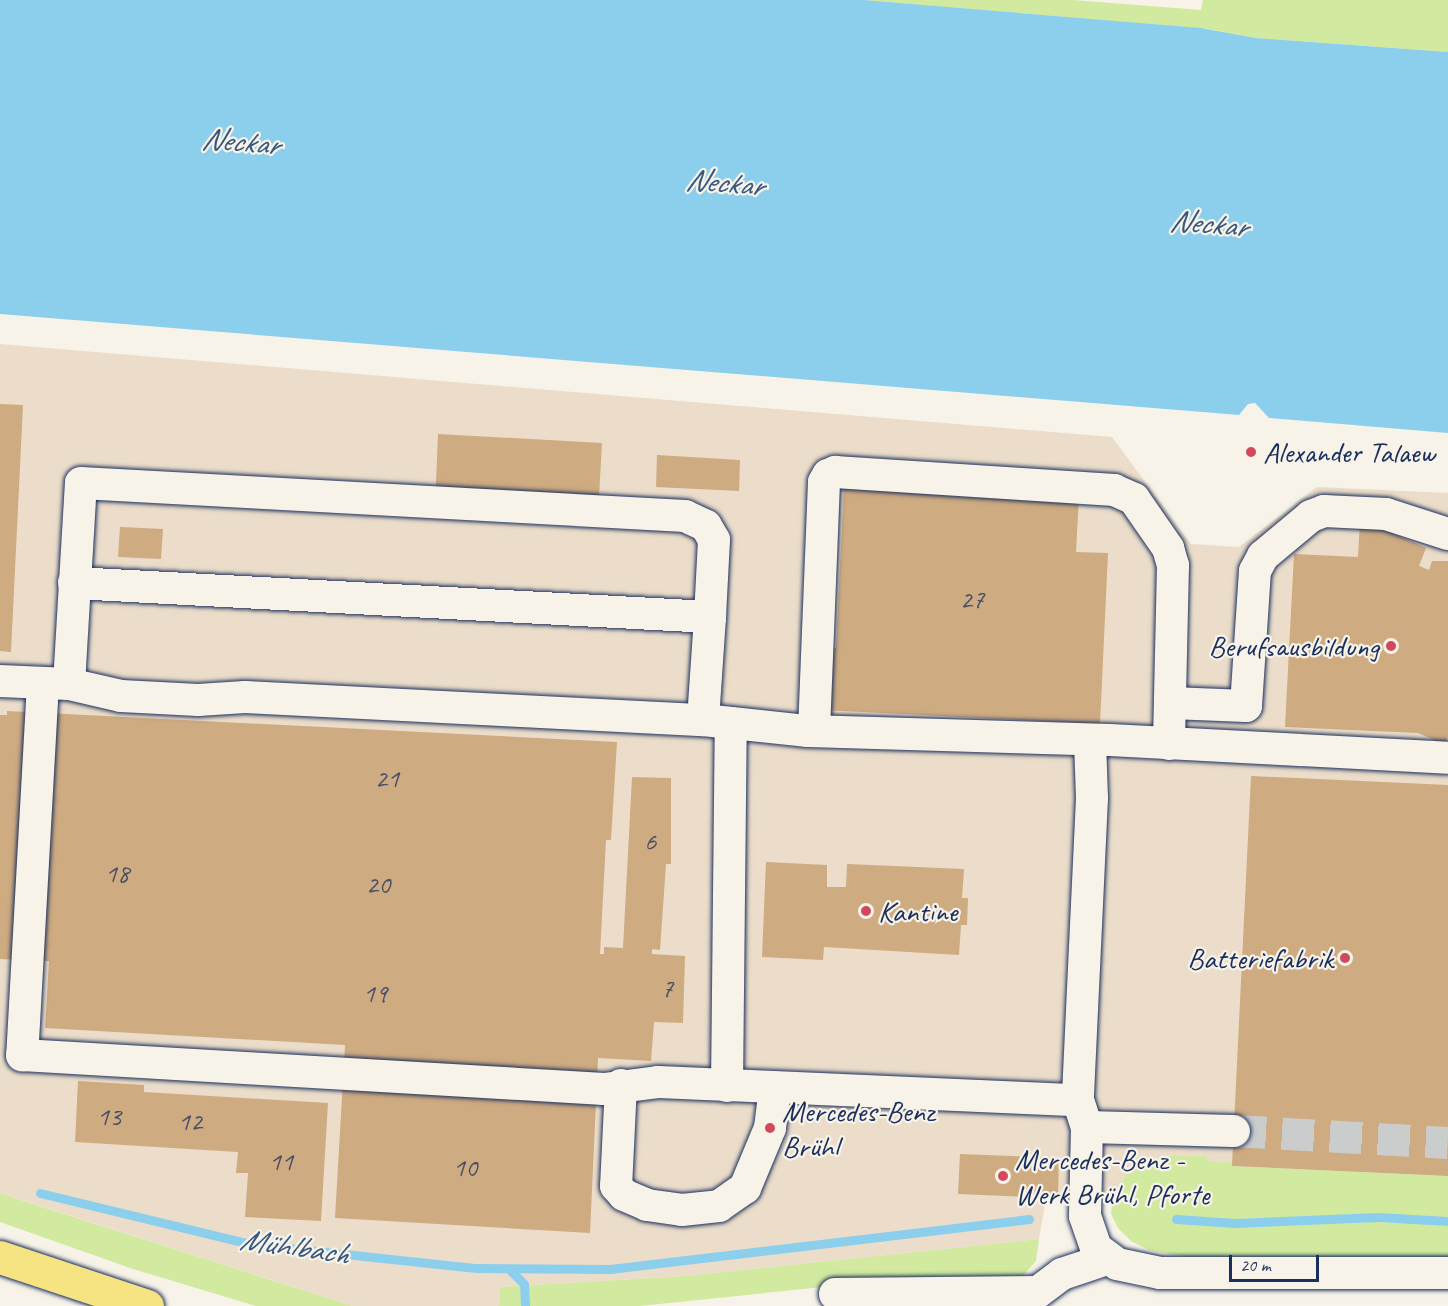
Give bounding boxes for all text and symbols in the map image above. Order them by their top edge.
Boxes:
water label: Neckar [200,120,280,164]
water label: Neckar [684,161,764,205]
water label: Neckar [1168,202,1248,246]
place label: Alexander Talaew [1263,434,1435,470]
marker: Alexander Talaew [1244,445,1258,459]
house number: 27 [960,584,984,616]
place label: Berufsausbildung [1208,628,1379,664]
marker: Berufsausbildung [1384,639,1398,653]
house number: 21 [375,763,399,795]
house number: 6 [644,826,656,858]
house number: 18 [105,858,129,890]
house number: 20 [366,869,390,901]
place label: Kantine [878,893,957,929]
marker: Kantine [859,904,873,918]
place label: Batteriefabrik [1187,940,1333,976]
marker: Batteriefabrik [1338,951,1352,965]
house number: 7 [661,973,673,1005]
house number: 19 [363,978,387,1010]
place label: Mercedes-Benz Brühl [782,1093,934,1164]
house number: 13 [97,1101,121,1133]
house number: 12 [178,1106,202,1138]
marker: Mercedes-Benz Brühl [763,1121,777,1135]
place label: Mercedes-Benz - Werk Brühl, Pforte [1015,1141,1209,1212]
house number: 11 [269,1146,293,1178]
house number: 10 [453,1152,477,1184]
marker: Mercedes-Benz - Werk Brühl, Pforte [996,1169,1010,1183]
water label: Mühlbach [237,1220,351,1274]
scale bar [1232,1243,1322,1281]
text: 20 m [1240,1254,1271,1276]

